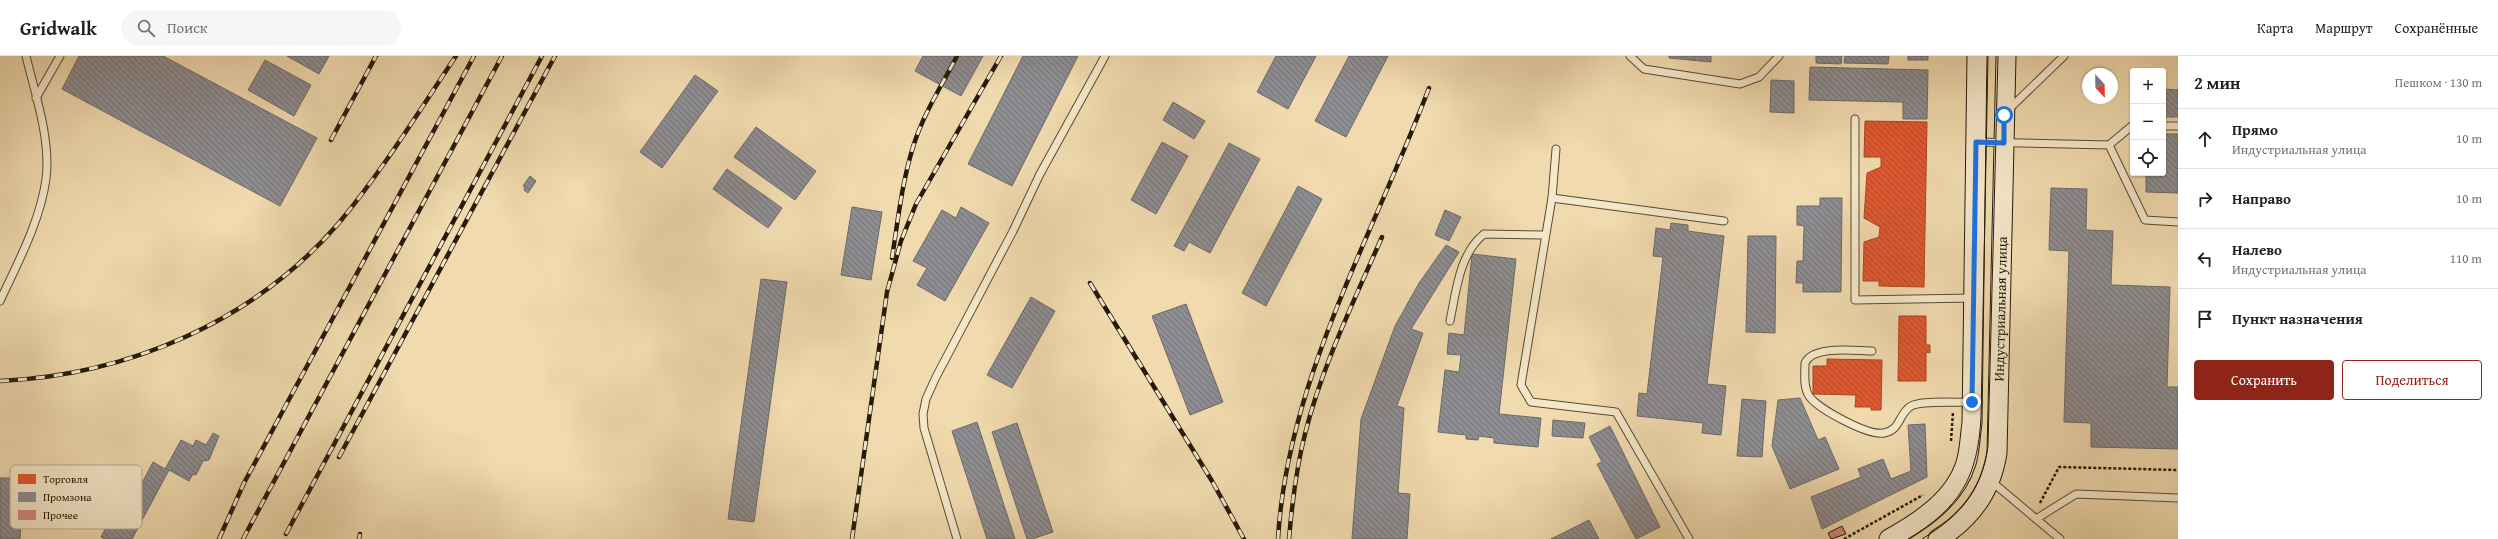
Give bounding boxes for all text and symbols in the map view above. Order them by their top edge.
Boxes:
search box [121,10,401,46]
text: Gridwalk [20,14,97,42]
icon: search [135,17,157,39]
text: Поиск [167,17,208,38]
text: Карта [2257,18,2293,38]
text: Маршрут [2315,18,2373,38]
text: Сохранённые [2395,18,2478,38]
north arrow [2082,68,2118,104]
map controls [2130,68,2166,176]
button: + [2130,68,2166,104]
text: 2 мин [2194,70,2240,95]
text: Пешком · 130 m [2395,73,2482,92]
button: − [2130,104,2166,140]
route start [1995,106,2013,124]
text: Прямо [2232,119,2278,140]
icon: ahead [2194,128,2216,150]
text: 10 m [2456,129,2482,148]
button: locate [2130,140,2166,176]
text: Индустриальная улица [2232,140,2367,159]
icon: right [2194,188,2216,210]
text: Направо [2232,188,2291,209]
text: 10 m [2456,189,2482,208]
street label: Индустриальная улица [1989,236,2012,382]
text: Налево [2232,239,2282,260]
icon: left [2194,248,2216,270]
text: 110 m [2450,249,2482,268]
text: Индустриальная улица [2232,260,2367,279]
icon: arrive [2194,308,2216,330]
text: Пункт назначения [2232,308,2363,329]
button: Сохранить [2194,360,2334,400]
button: Поделиться [2342,360,2482,400]
route end [1963,393,1981,411]
legend [10,465,142,529]
text: Торговля [43,471,88,487]
text: Промзона [43,489,92,505]
text: Прочее [43,507,78,523]

